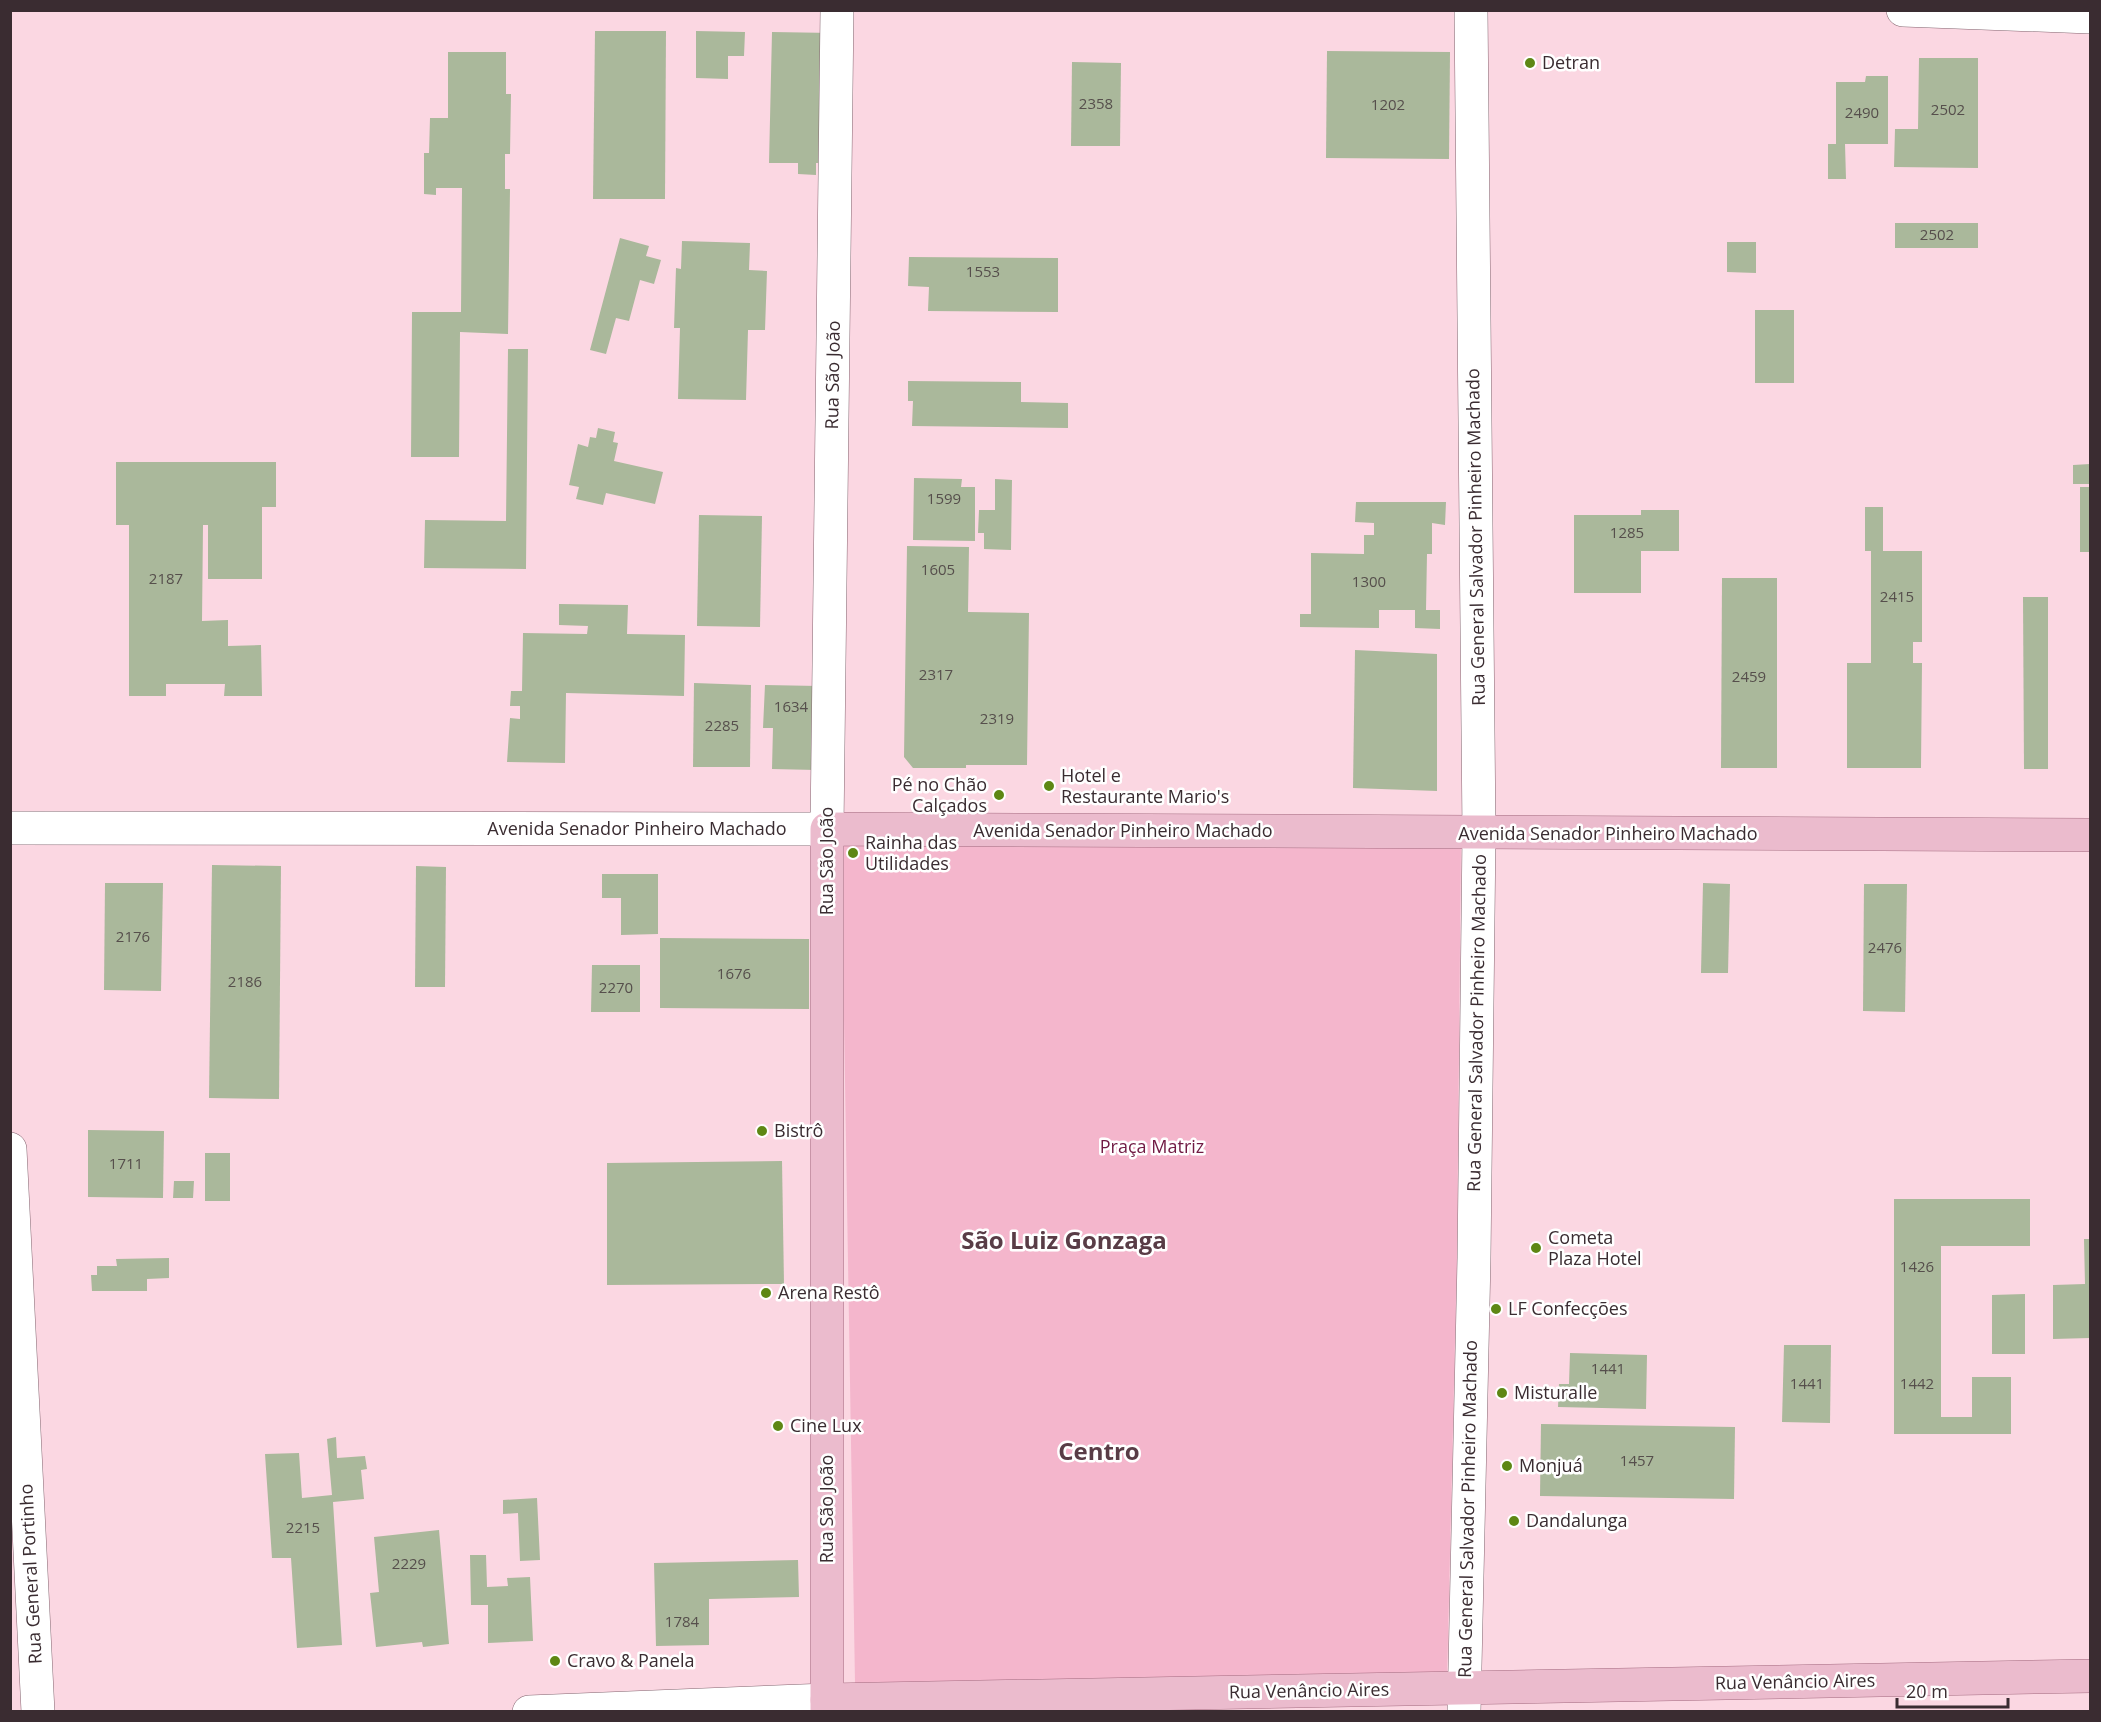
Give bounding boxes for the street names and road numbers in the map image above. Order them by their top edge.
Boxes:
street label: Rua São João [819,320,845,430]
street label: Rua General Salvador Pinheiro Machado [1460,368,1490,706]
street label: Rua São João [814,807,838,915]
street label: Avenida Senador Pinheiro Machado [487,816,787,840]
street label: Avenida Senador Pinheiro Machado [973,818,1273,842]
street label: Avenida Senador Pinheiro Machado [1458,821,1758,845]
street label: Rua General Salvador Pinheiro Machado [1461,854,1491,1192]
street label: Rua General Salvador Pinheiro Machado [1452,1340,1482,1678]
street label: Rua São João [814,1455,838,1563]
street label: Rua General Portinho [13,1483,47,1665]
street label: Rua Venâncio Aires [1715,1668,1875,1694]
street label: Rua Venâncio Aires [1229,1677,1389,1703]

